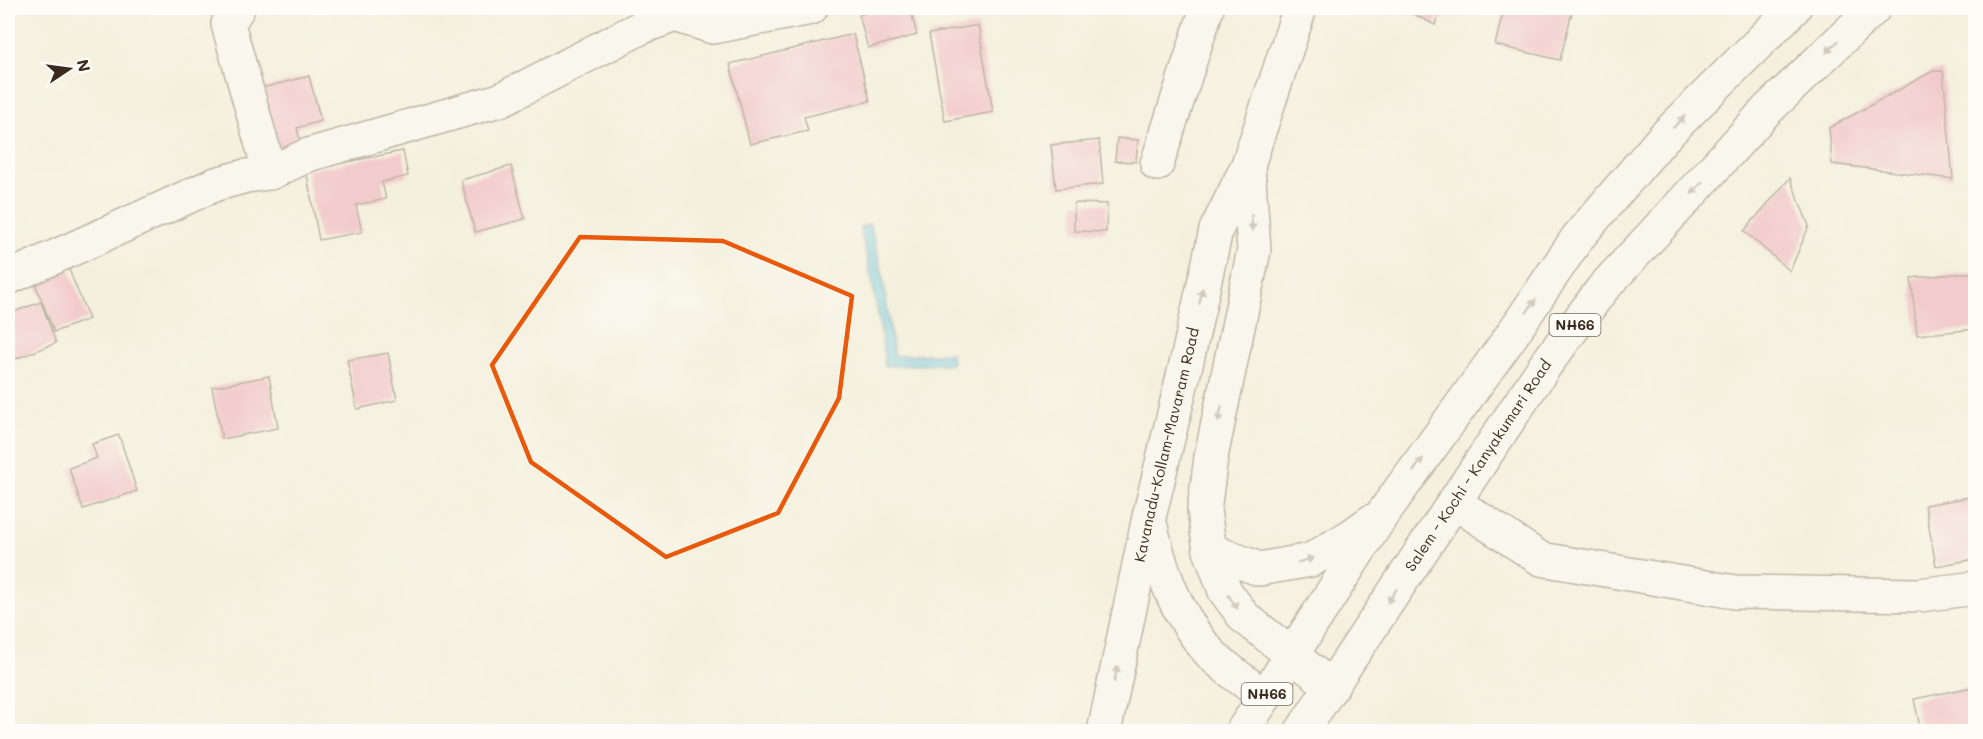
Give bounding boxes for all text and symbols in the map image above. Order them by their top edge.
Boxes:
north arrow [39,39,99,99]
one-way arrow [1825,40,1839,54]
text: N [73,57,96,74]
one-way arrow [1672,115,1686,129]
one-way arrow [1691,180,1704,195]
one-way arrow [1248,214,1257,233]
one-way arrow [1197,287,1206,306]
one-way arrow [1526,298,1537,315]
road number: NH66 [1550,314,1600,336]
street label: Kavanadu-Kollam-Mavaram Road [1129,325,1203,564]
street label: Salem - Kochi - Kanyakumari Road [1400,355,1555,575]
one-way arrow [1214,405,1224,424]
one-way arrow [1412,457,1424,473]
one-way arrow [1297,554,1315,564]
one-way arrow [1387,587,1398,604]
one-way arrow [1227,594,1238,610]
one-way arrow [1112,665,1121,684]
road number: NH66 [1242,683,1292,705]

